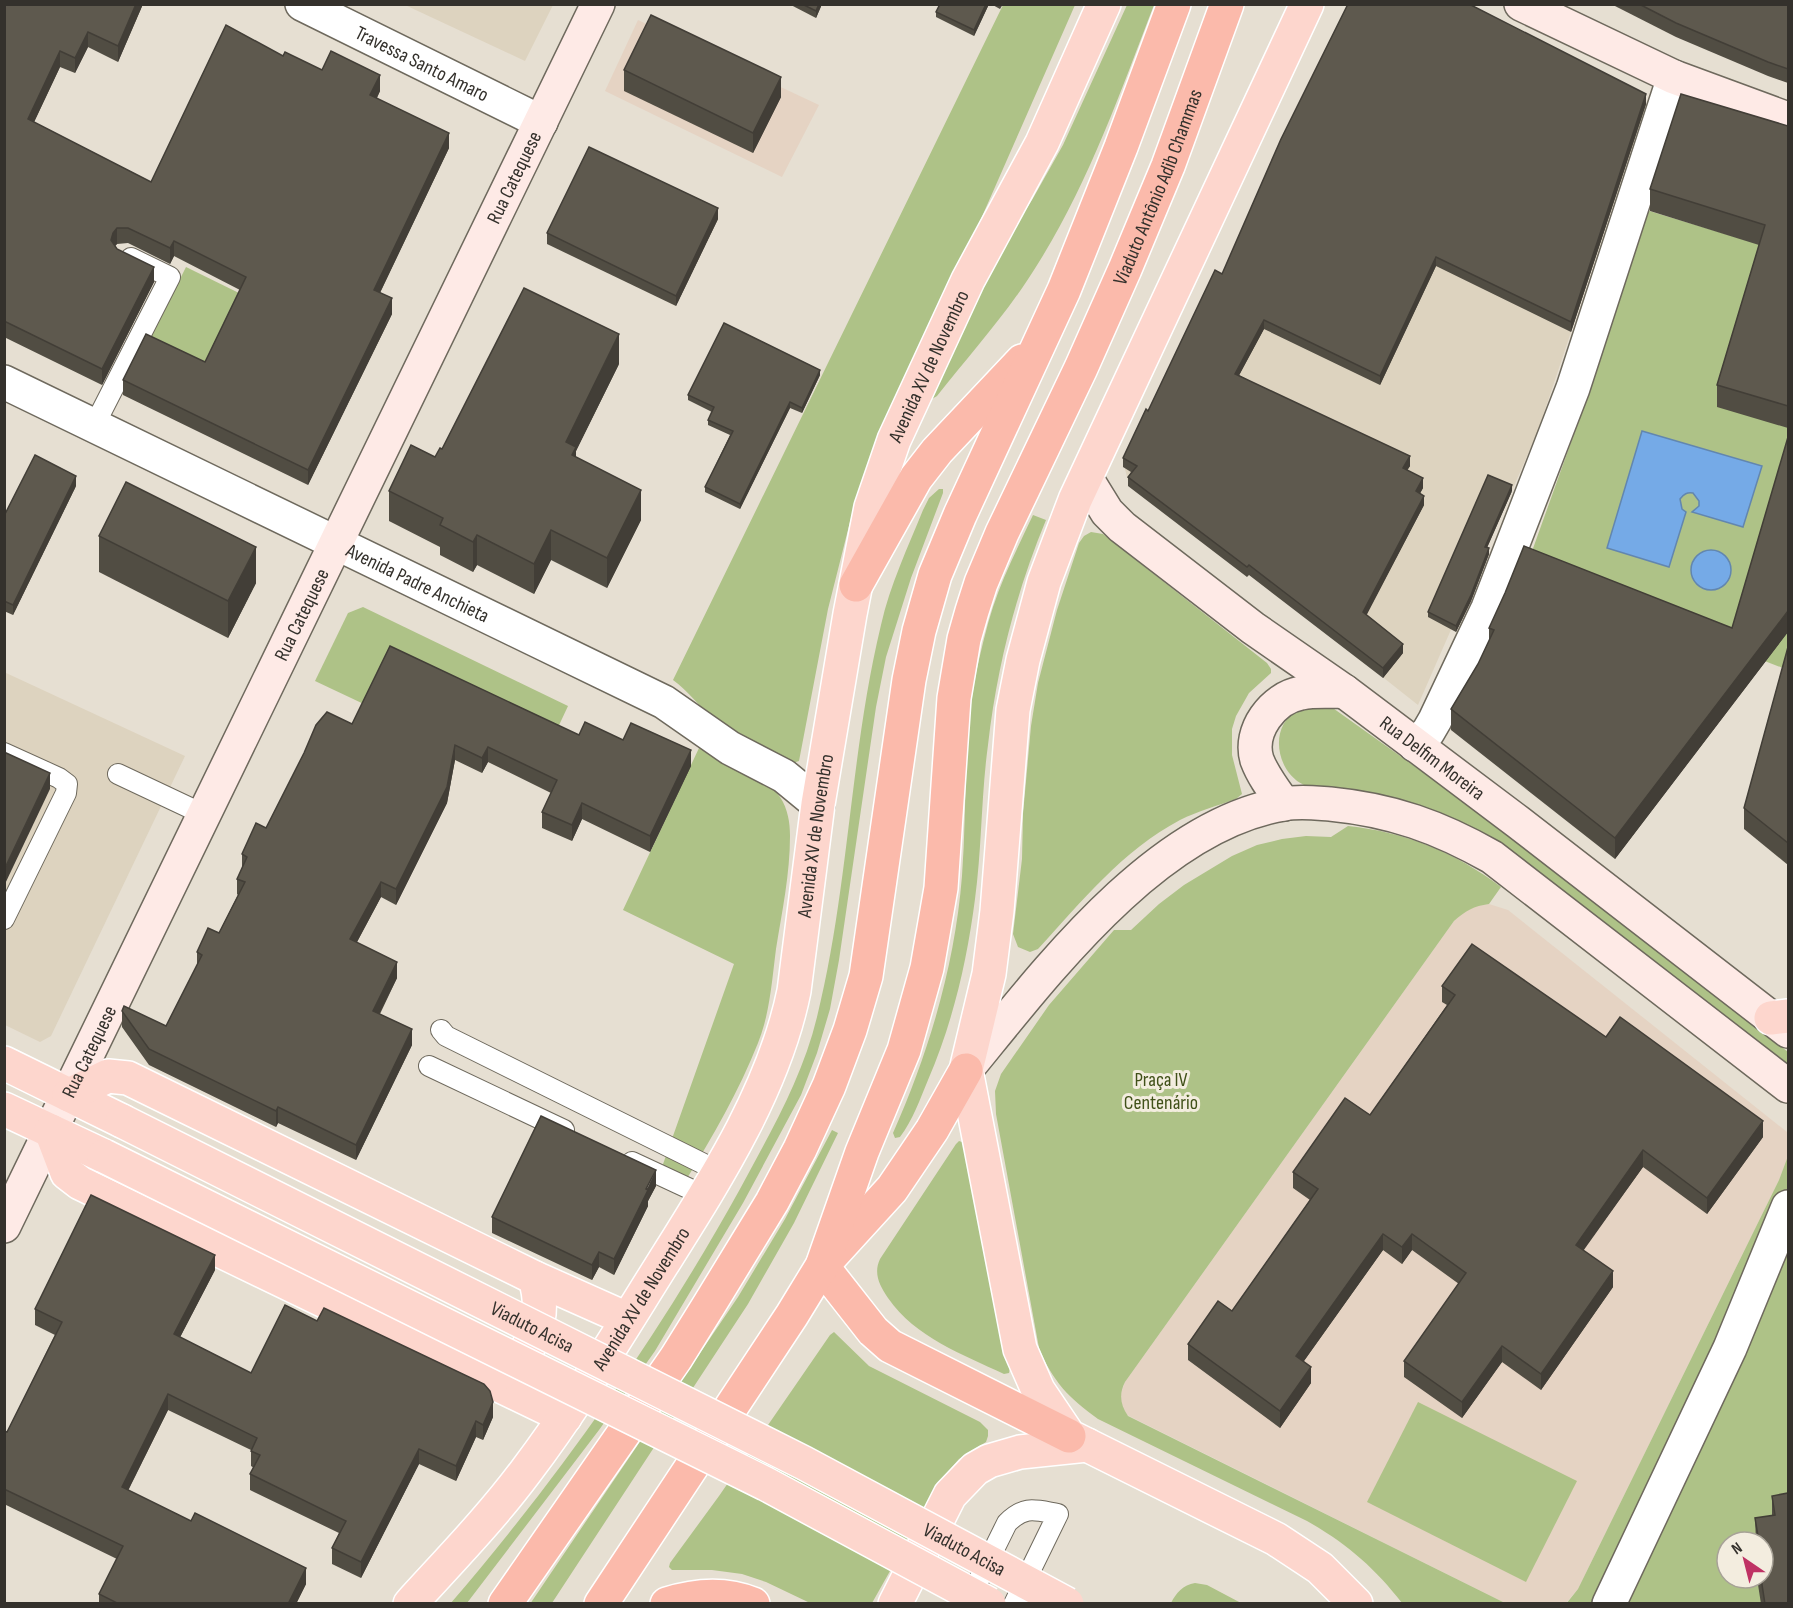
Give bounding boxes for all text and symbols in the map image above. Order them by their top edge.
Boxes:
street label: Travessa Santo Amaro [351,21,492,107]
street label: Viaduto Antônio Adib Chammas [1108,86,1208,289]
street label: Rua Catequese [482,128,547,228]
street label: Avenida XV de Novembro [883,287,975,447]
street label: Avenida Padre Anchieta [341,538,493,628]
street label: Rua Catequese [270,565,335,665]
street label: Rua Delfim Moreira [1375,711,1489,806]
street label: Avenida XV de Novembro [792,752,839,920]
street label: Rua Catequese [57,1002,122,1102]
park label: Praça IV Centenário [1124,1068,1198,1115]
street label: Avenida XV de Novembro [587,1223,696,1376]
street label: Viaduto Acisa [486,1297,577,1359]
street label: Viaduto Acisa [919,1518,1009,1582]
north arrow [1715,1530,1775,1590]
text: N [1728,1539,1746,1559]

